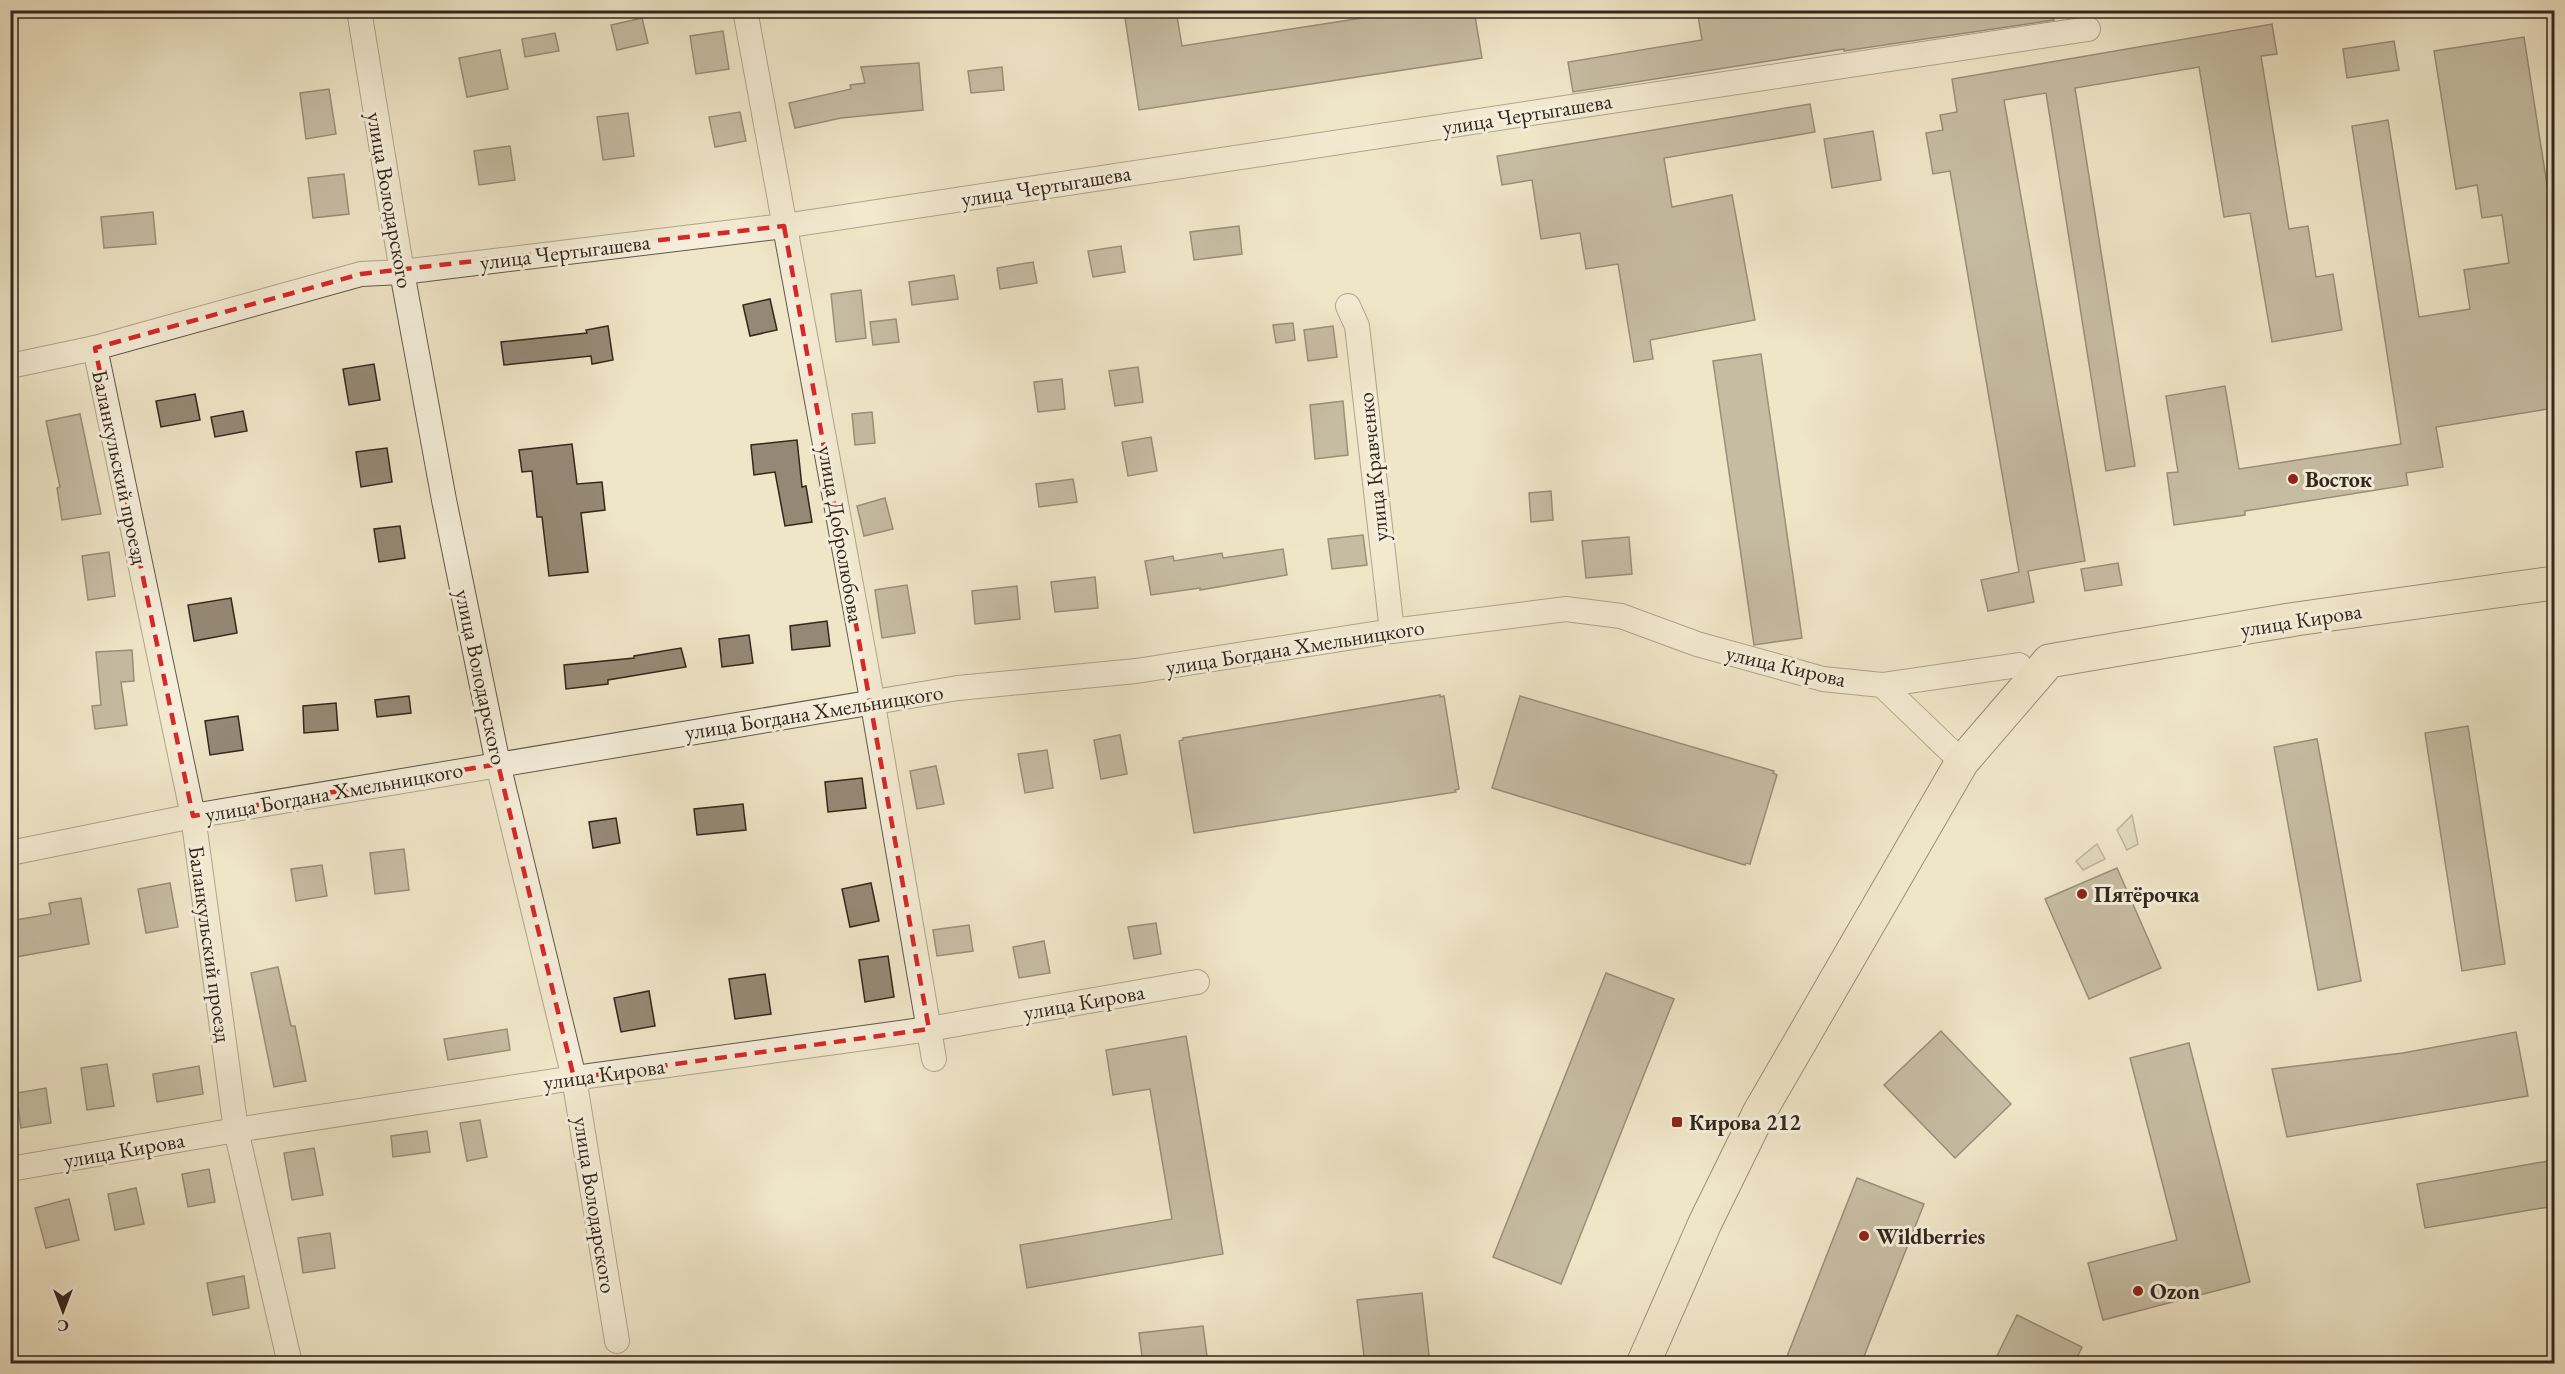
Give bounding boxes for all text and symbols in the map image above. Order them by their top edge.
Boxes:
street label: улица Чертыгашева [1440,86,1614,142]
street label: улица Володарского [360,110,420,290]
street label: улица Чертыгашева [959,158,1133,214]
street label: улица Чертыгашева [478,227,652,277]
street label: Баланкульский проезд [85,367,155,567]
street label: улица Кравченко [1351,391,1395,543]
street label: улица Добролюбова [811,443,871,625]
place label: Восток [2305,465,2373,494]
marker: Восток [2286,472,2300,486]
street label: улица Володарского [448,587,514,767]
street label: улица Кирова [2238,596,2364,644]
street label: улица Богдана Хмельницкого [1164,612,1426,682]
street label: улица Кирова [1723,638,1849,694]
street label: улица Богдана Хмельницкого [683,677,945,747]
street label: улица Богдана Хмельницкого [203,755,465,829]
street label: Баланкульский проезд [182,844,238,1044]
place label: Пятёрочка [2094,880,2200,909]
marker: Пятёрочка [2075,887,2089,901]
street label: улица Кирова [1021,977,1147,1027]
street label: улица Кирова [541,1051,667,1097]
place label: Кирова 212 [1689,1108,1801,1137]
street label: улица Володарского [567,1115,623,1295]
marker: Кирова 212 [1670,1115,1684,1129]
street label: улица Кирова [61,1125,187,1175]
place label: Wildberries [1876,1222,1985,1251]
marker: Wildberries [1857,1229,1871,1243]
place label: Ozon [2150,1277,2200,1306]
north arrow [33,1281,93,1341]
marker: Ozon [2131,1284,2145,1298]
text: С [57,1315,69,1336]

